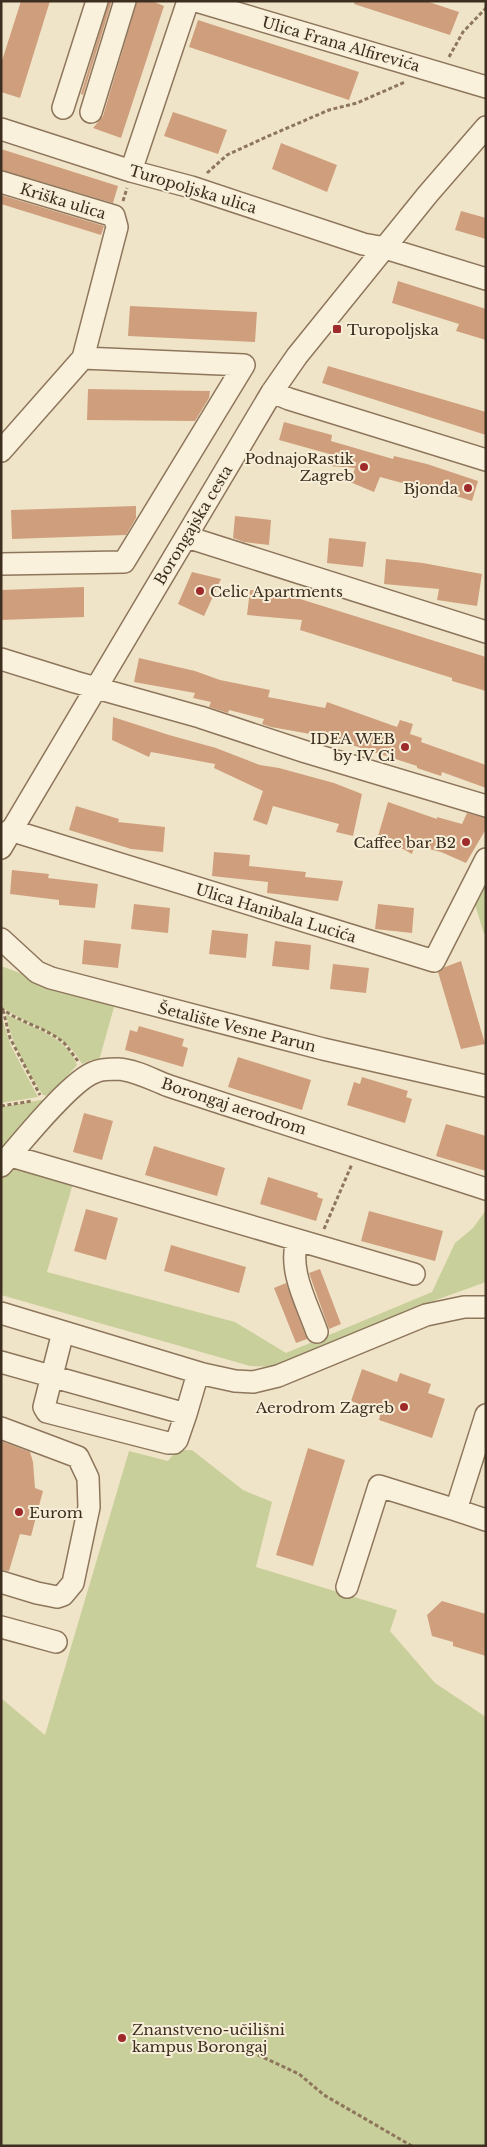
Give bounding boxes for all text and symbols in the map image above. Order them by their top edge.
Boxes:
street label: Ulica Frana Alfirevića [260,12,423,76]
street label: Turopoljska ulica [127,161,260,218]
street label: Kriška ulica [18,179,109,223]
place label: Turopoljska [347,320,440,339]
marker: Turopoljska [331,323,343,335]
place label: PodnajoRastik Zagreb [245,449,355,485]
street label: Borongajska cesta [150,461,237,588]
marker: PodnajoRastik Zagreb [358,461,370,473]
place label: Bjonda [403,479,459,498]
marker: Bjonda [462,482,474,494]
place label: Celic Apartments [210,582,343,601]
marker: Celic Apartments [194,585,206,597]
place label: IDEA WEB by IV Ci [310,729,395,765]
marker: IDEA WEB by IV Ci [399,741,411,753]
place label: Caffee bar B2 [353,833,456,852]
marker: Caffee bar B2 [460,836,472,848]
street label: Ulica Hanibala Lucića [193,880,359,947]
street label: Šetalište Vesne Parun [156,998,318,1056]
street label: Borongaj aerodrom [159,1074,309,1138]
place label: Aerodrom Zagreb [255,1398,394,1417]
marker: Aerodrom Zagreb [398,1401,410,1413]
place label: Eurom [29,1503,83,1522]
marker: Eurom [13,1506,25,1518]
place label: Znanstveno-učilišni kampus Borongaj [132,2020,285,2056]
marker: Znanstveno-učilišni kampus Borongaj [116,2032,128,2044]

